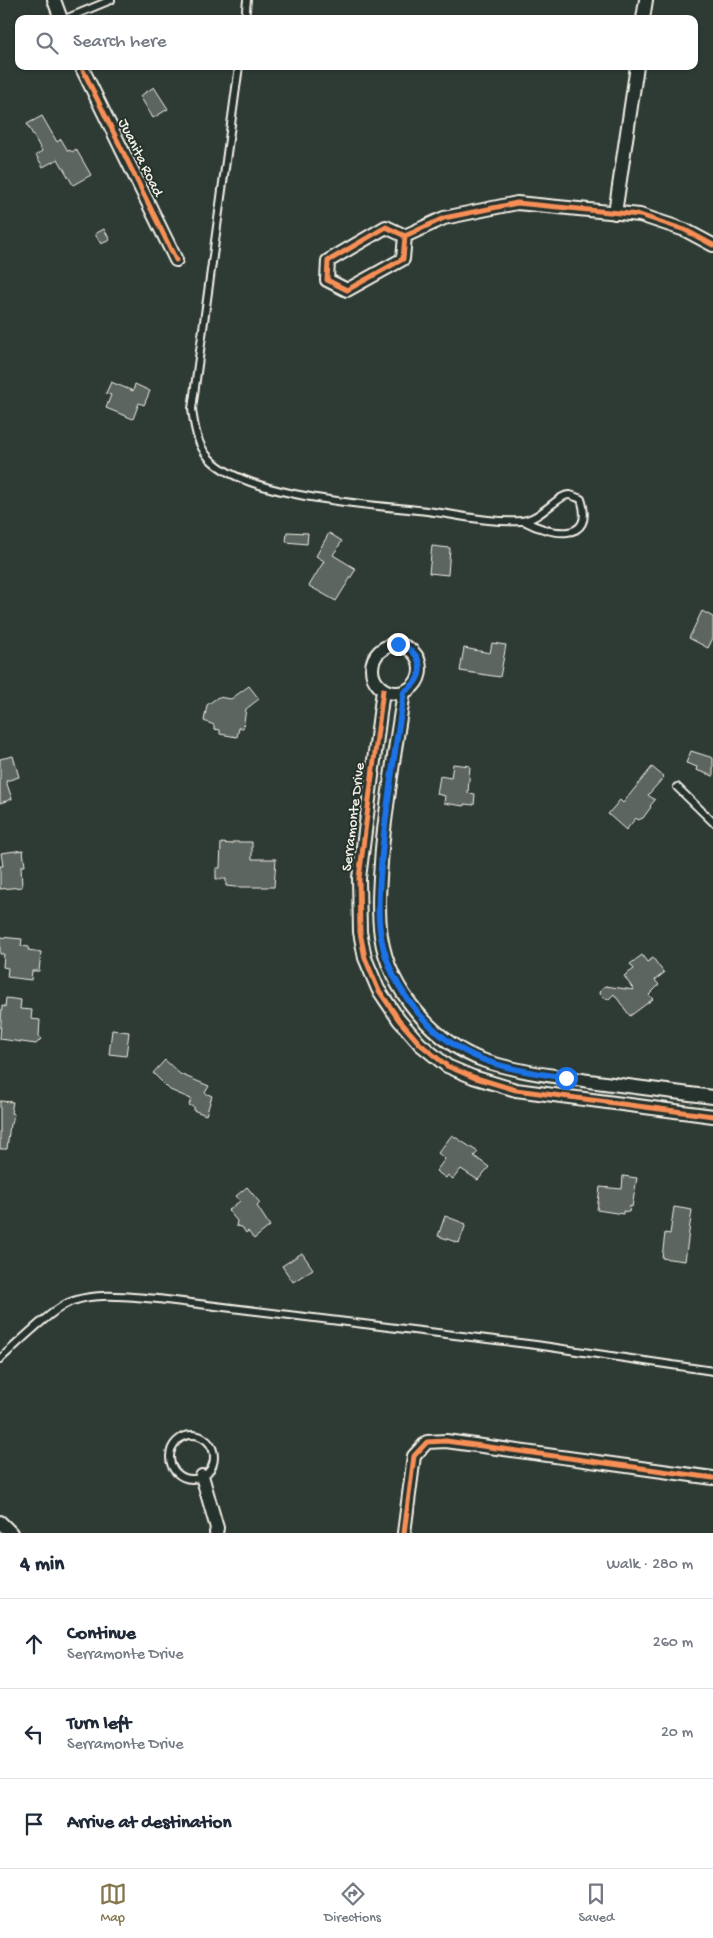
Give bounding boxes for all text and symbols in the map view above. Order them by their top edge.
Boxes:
search box [15,15,698,70]
icon: search [33,29,61,57]
text: Search here [73,31,167,54]
street label: Juanita Road [113,116,167,201]
route end [387,633,410,656]
street label: Serramonte Drive [338,761,370,872]
route start [555,1067,578,1090]
text: 4 min [20,1553,64,1578]
text: Walk · 280 m [606,1556,693,1575]
text: Continue [67,1623,136,1646]
icon: ahead [20,1630,48,1658]
text: 260 m [653,1634,693,1653]
text: Serramonte Drive [67,1646,184,1665]
text: Turn left [67,1713,131,1736]
icon: left [20,1720,48,1748]
text: 20 m [661,1724,693,1743]
text: Serramonte Drive [67,1736,184,1755]
icon: arrive [20,1810,48,1838]
text: Arrive at destination [67,1812,231,1835]
tab: Map [99,1880,127,1927]
tab: Directions [324,1880,381,1927]
tab: Saved [578,1880,614,1927]

